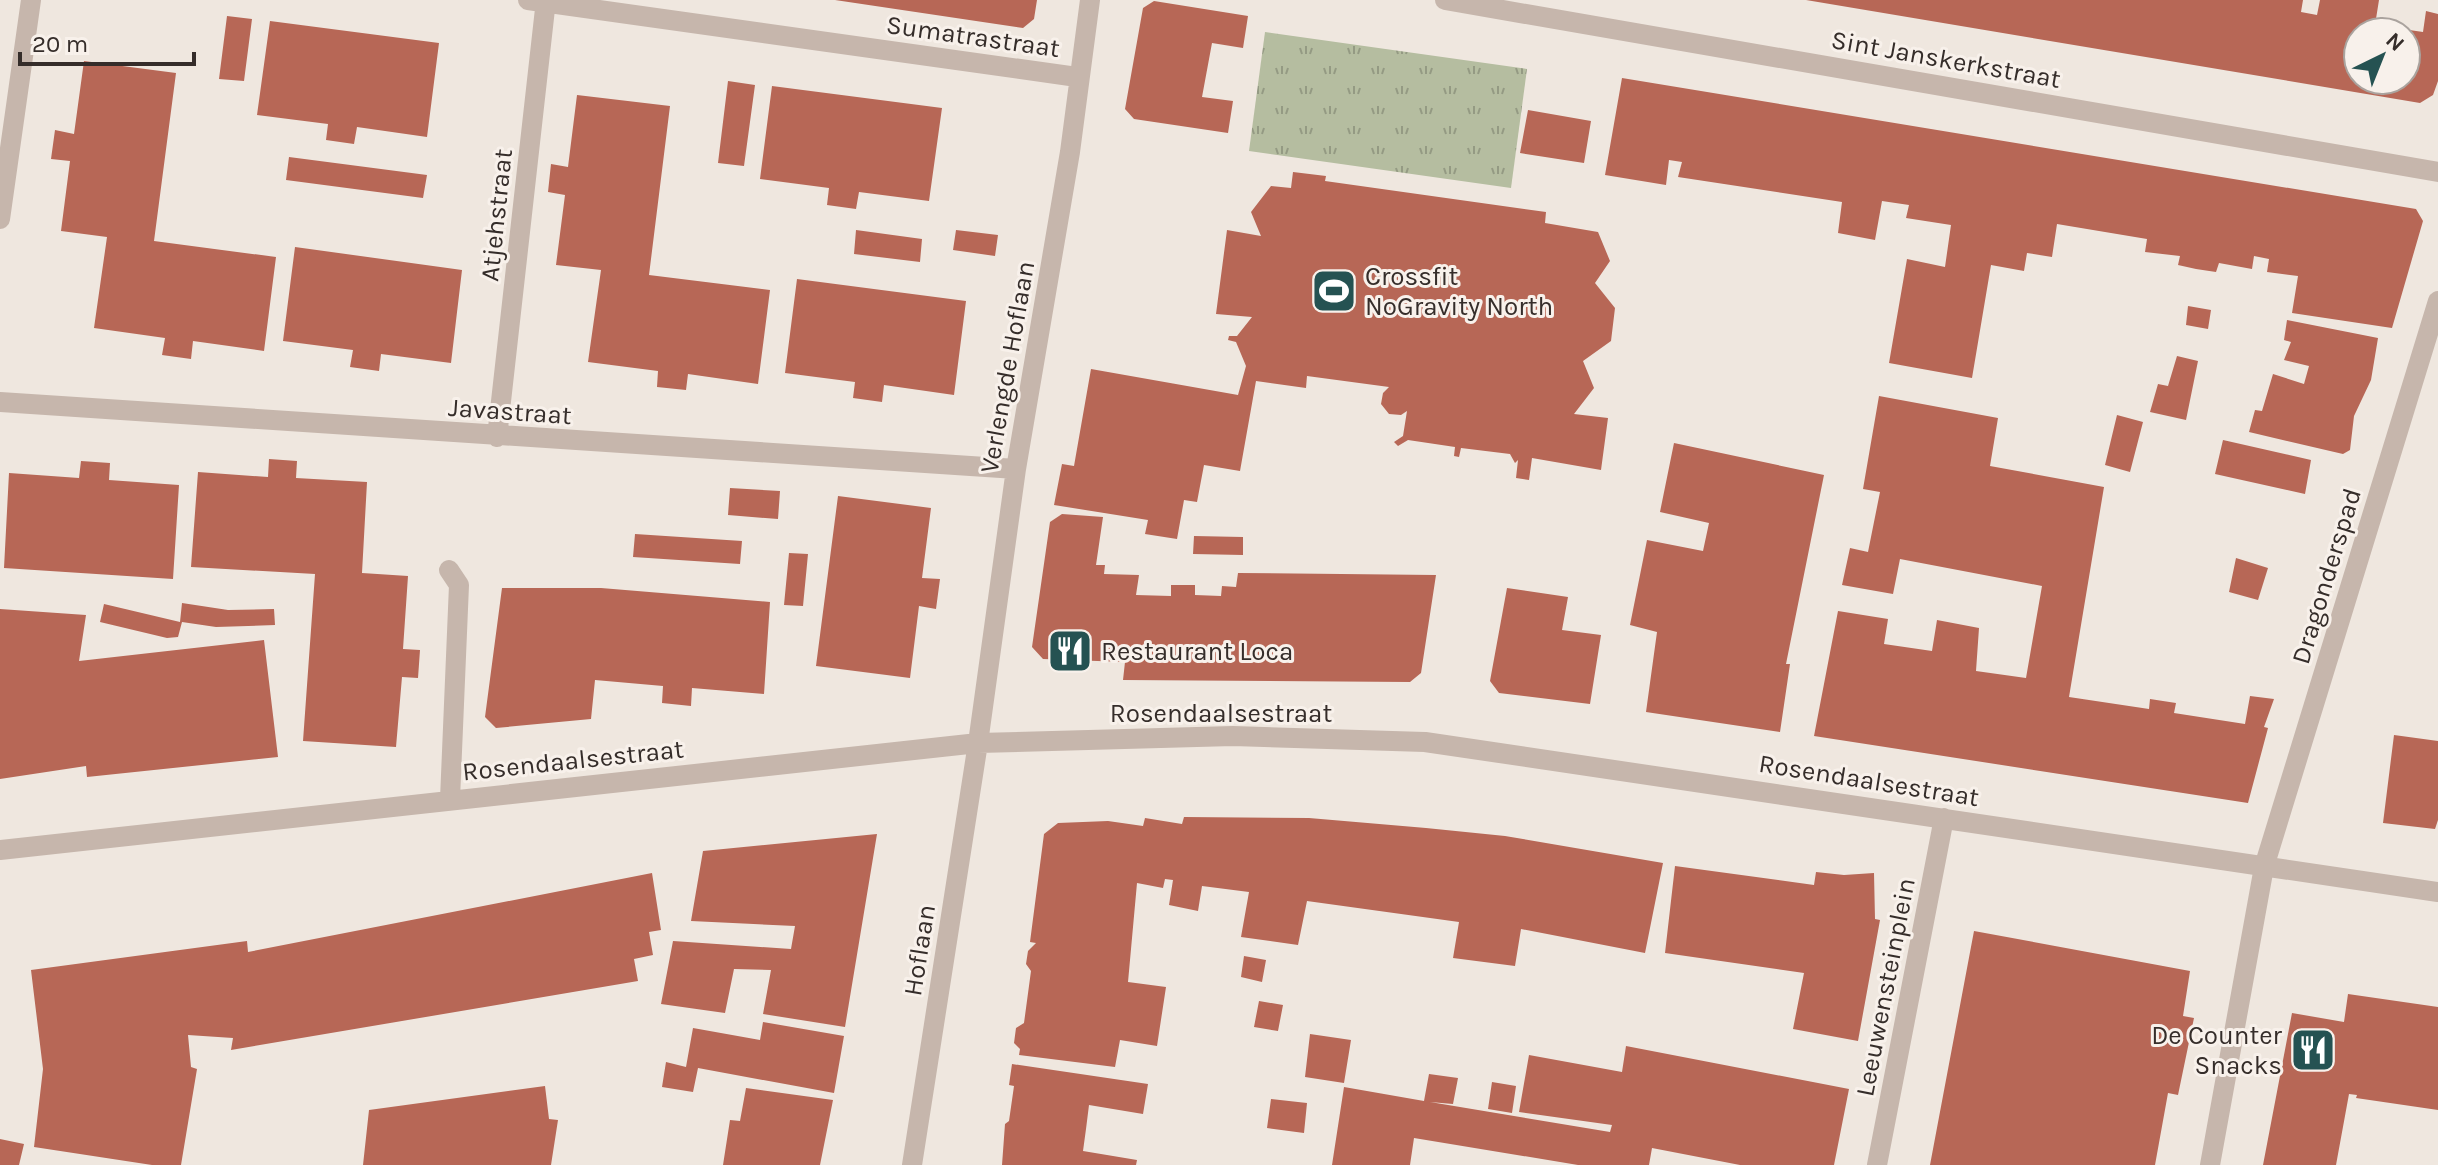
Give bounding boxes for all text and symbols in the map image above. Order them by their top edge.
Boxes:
street label: Sumatrastraat [884,9,1062,64]
scale bar [20,16,194,66]
north arrow [2342,16,2422,96]
street label: Sint Janskerkstraat [1829,24,2063,95]
text: N [2380,27,2410,57]
text: 20 m [32,30,88,58]
street label: Atjehstraat [474,147,519,283]
street label: Verlengde Hoflaan [974,259,1041,475]
place label: Crossfit NoGravity North [1365,261,1553,322]
sports icon: Crossfit NoGravity North [1310,267,1358,315]
street label: Javastraat [447,392,573,431]
street label: Dragonderspad [2285,485,2368,668]
restaurant icon: Restaurant Loca [1046,627,1094,675]
place label: Restaurant Loca [1101,636,1293,667]
street label: Rosendaalsestraat [1110,698,1332,729]
street label: Rosendaalsestraat [461,733,685,788]
street label: Rosendaalsestraat [1757,748,1981,813]
street label: Leeuwensteinplein [1849,875,1922,1099]
street label: Hoflaan [897,902,942,998]
place label: De Counter Snacks [2151,1020,2283,1081]
restaurant icon: De Counter Snacks [2289,1026,2337,1074]

